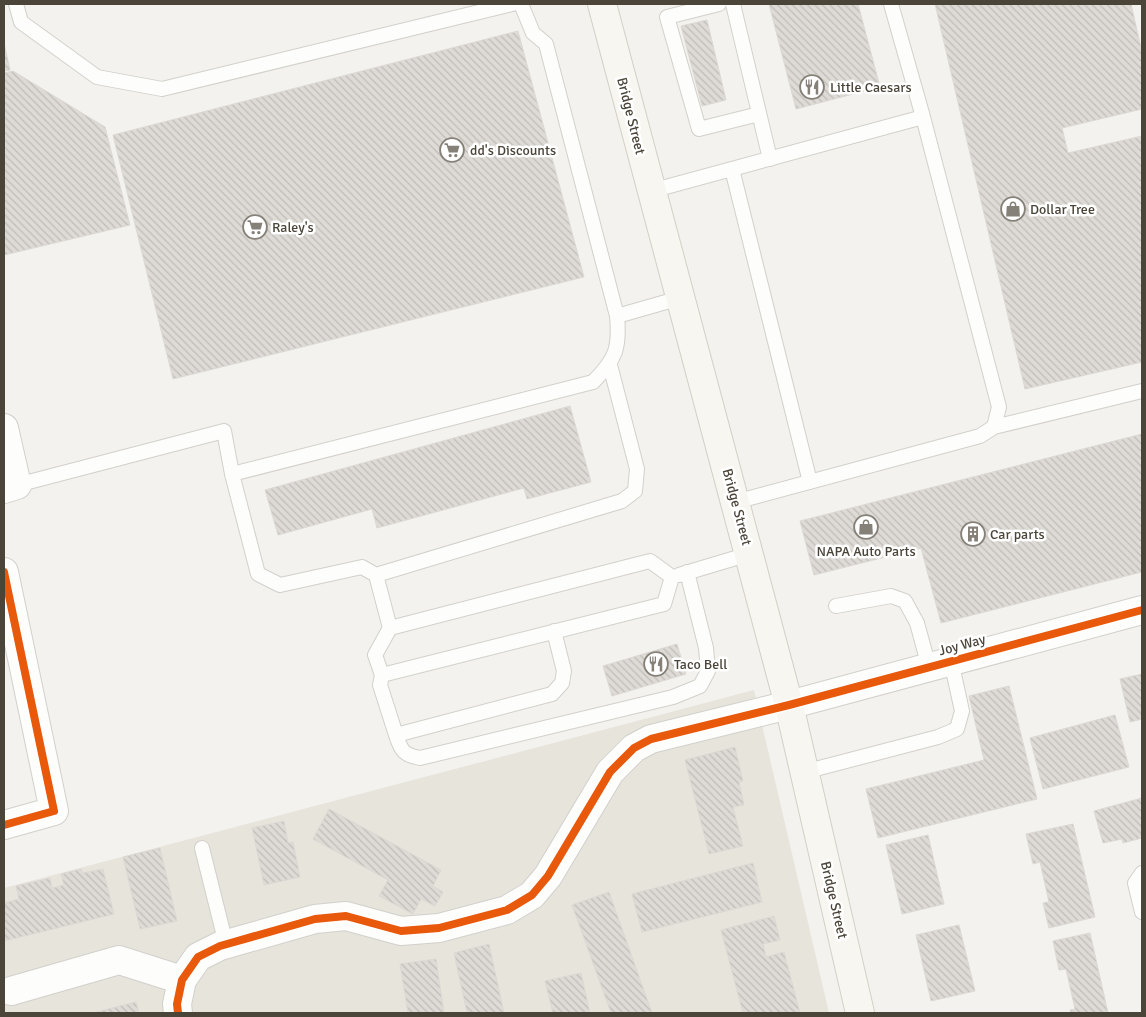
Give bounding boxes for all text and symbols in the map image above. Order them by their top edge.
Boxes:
restaurant icon: Little Caesars [799,74,825,100]
street label: Bridge Street [613,76,649,156]
place label: Little Caesars [830,79,912,96]
supermarket icon: dd's Discounts [439,137,465,163]
place label: dd's Discounts [470,142,556,159]
shop icon: Dollar Tree [1000,196,1026,222]
place label: Dollar Tree [1030,201,1095,218]
supermarket icon: Raley's [242,214,268,240]
place label: Raley's [272,219,314,236]
street label: Bridge Street [719,467,755,547]
shop icon: NAPA Auto Parts [853,514,879,540]
building icon: Car parts [960,521,986,547]
place label: Car parts [990,526,1045,543]
place label: NAPA Auto Parts [816,543,916,560]
street label: Joy Way [937,630,988,659]
restaurant icon: Taco Bell [643,651,669,677]
place label: Taco Bell [674,656,727,673]
street label: Bridge Street [817,860,851,940]

